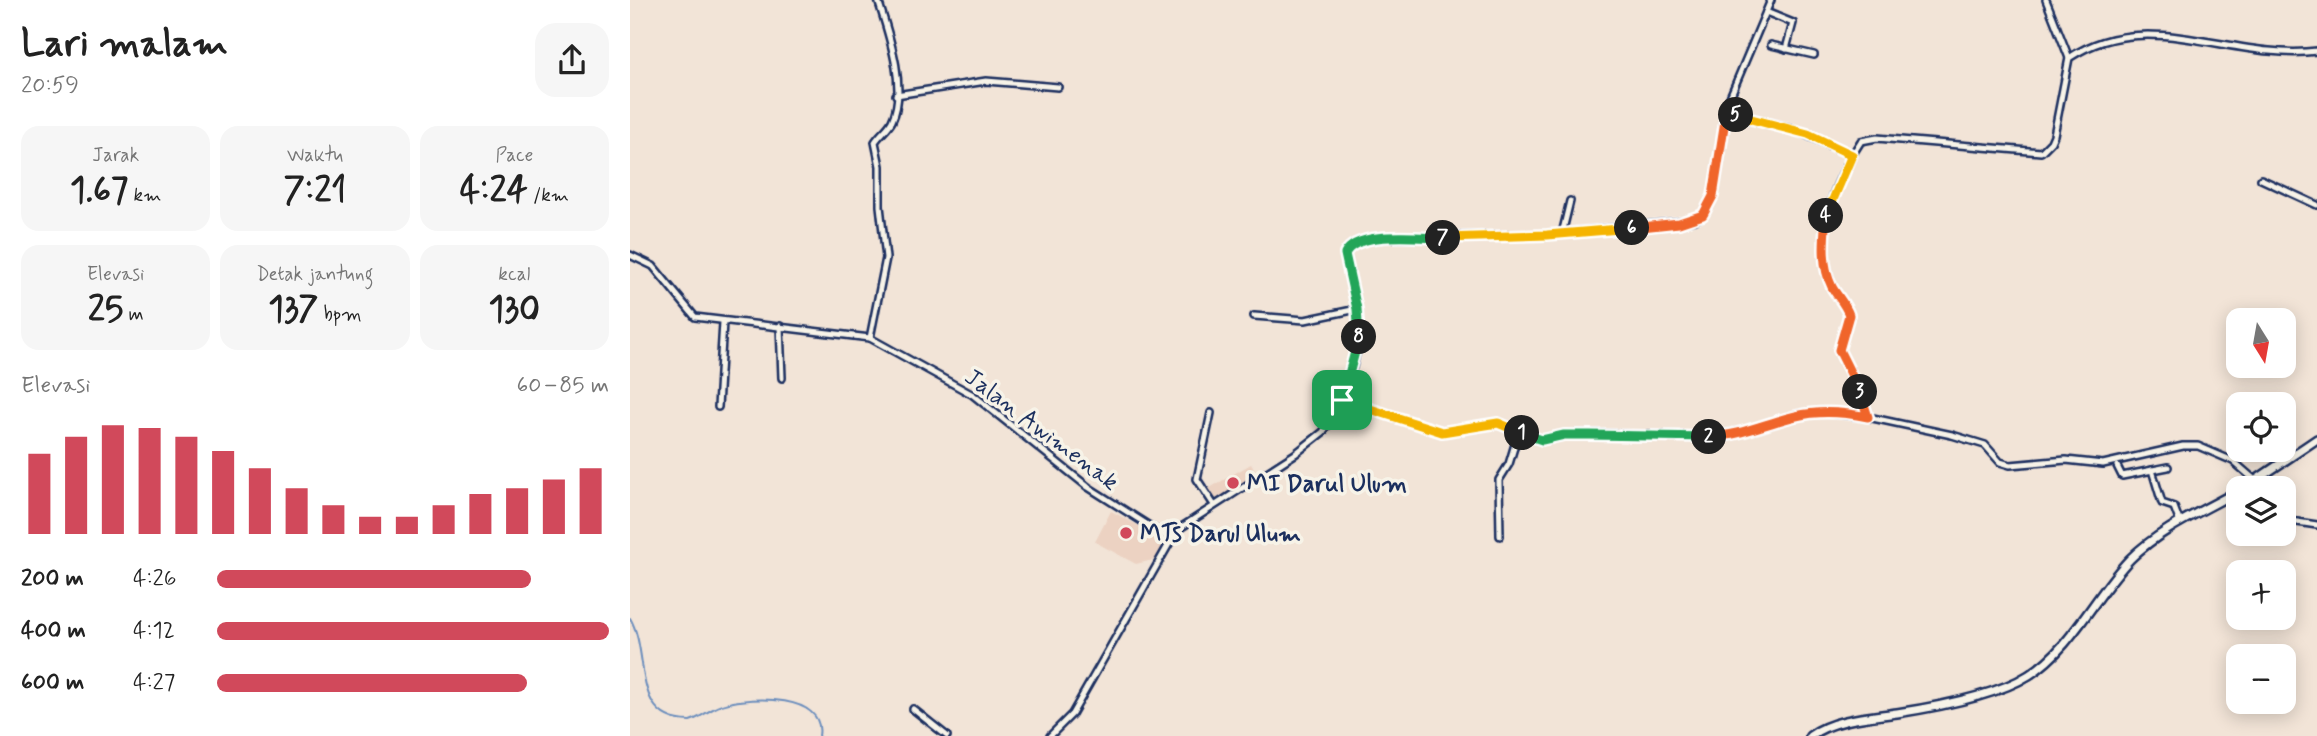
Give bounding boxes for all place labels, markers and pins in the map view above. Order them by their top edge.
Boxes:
pin: 5 [1718,97,1754,132]
pin: 4 [1808,198,1844,234]
pin: 6 [1614,210,1650,246]
pin: 7 [1426,220,1460,256]
pin: 8 [1342,320,1376,354]
pin [1312,370,1372,430]
pin: 3 [1842,374,1878,410]
pin: 1 [1504,416,1540,450]
pin: 2 [1692,420,1726,454]
place label: MI Darul Ulum [1247,469,1407,500]
marker: MI Darul Ulum [1225,475,1241,491]
place label: MTs Darul Ulum [1140,519,1301,550]
marker: MTs Darul Ulum [1118,525,1134,541]

